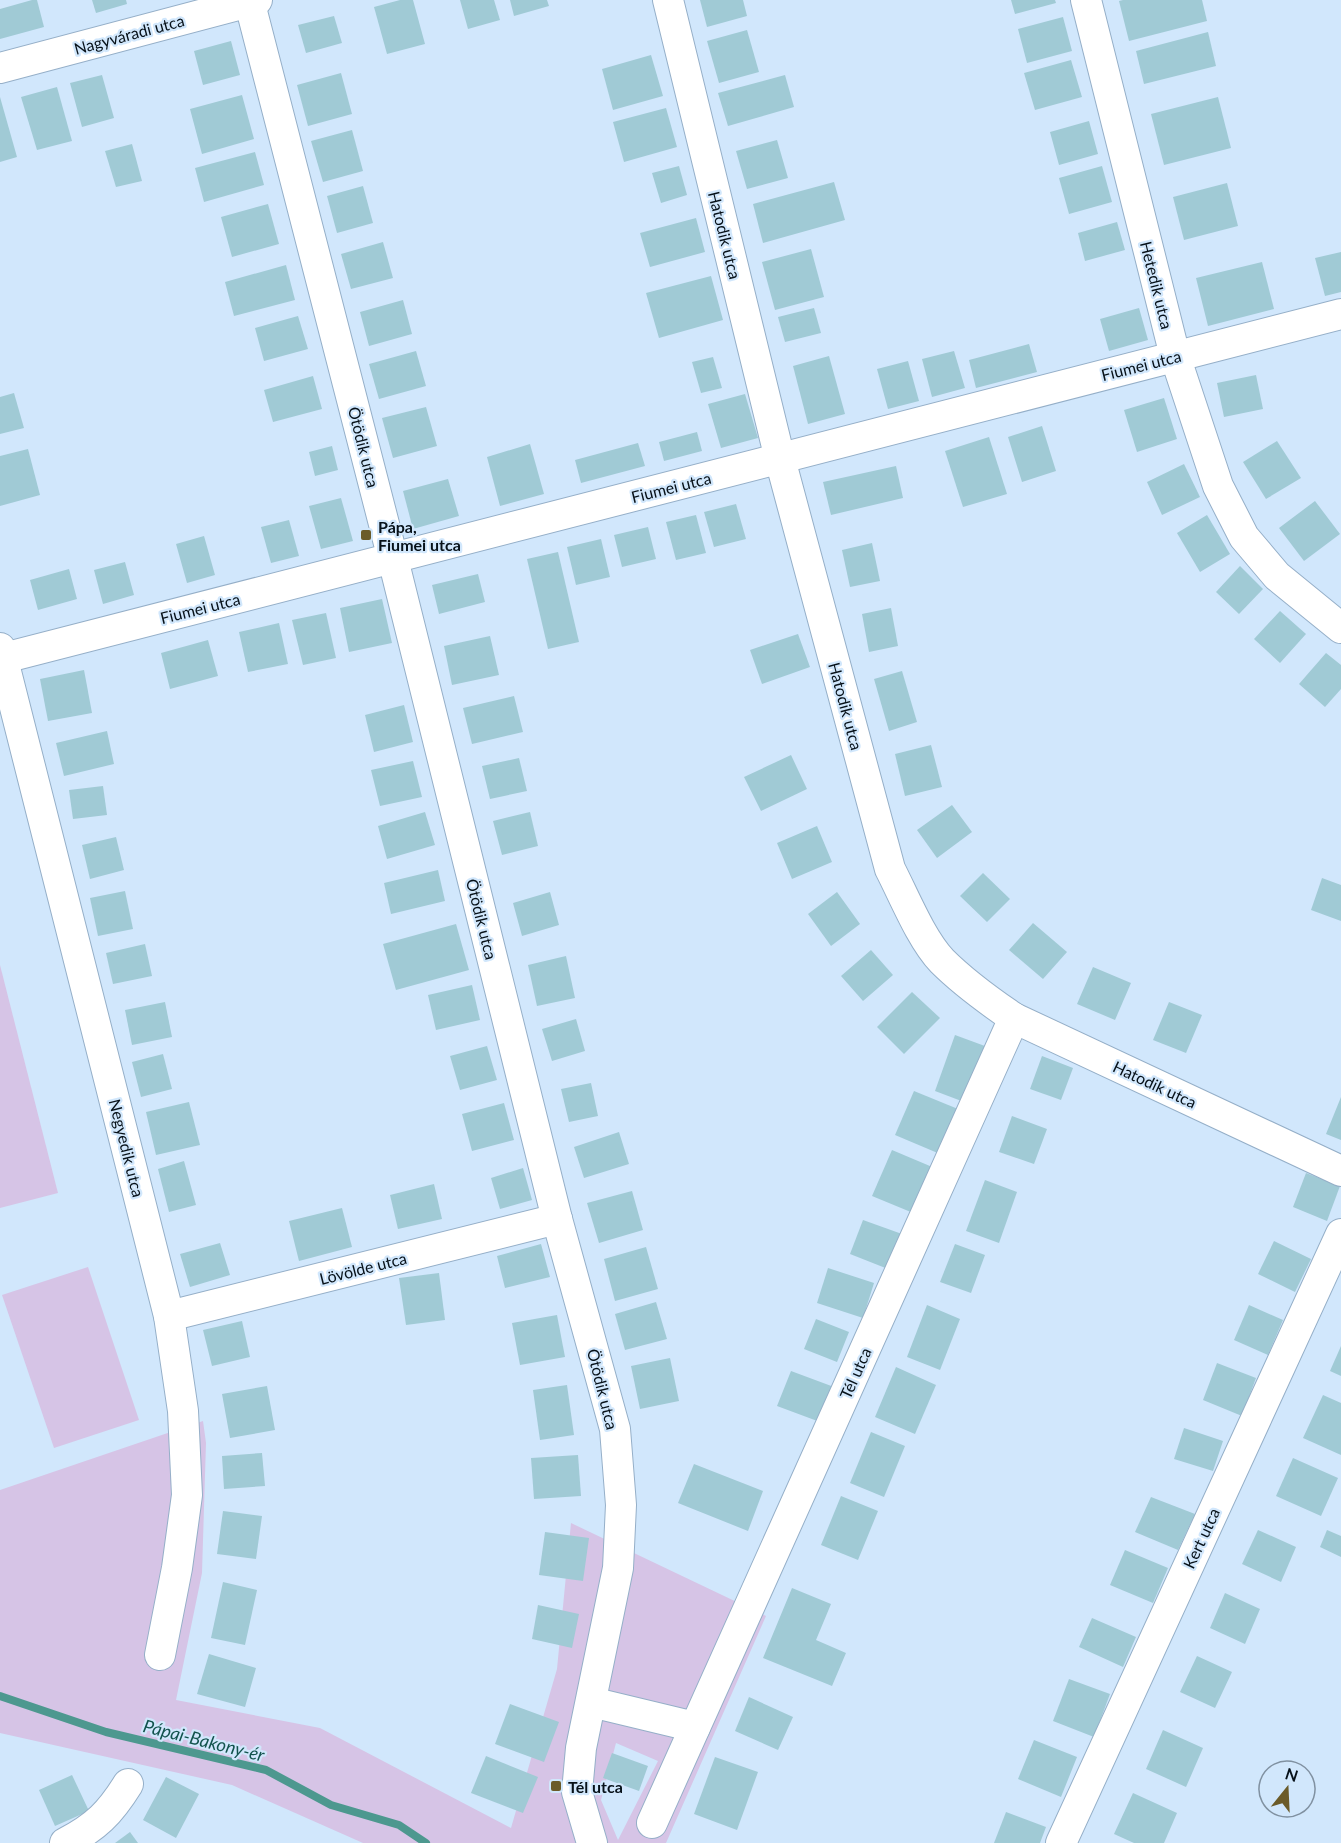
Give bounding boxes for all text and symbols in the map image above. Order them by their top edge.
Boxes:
street label: Nagyváradi utca [72,10,186,58]
street label: Hatodik utca [705,189,745,281]
street label: Hetedik utca [1137,239,1177,331]
street label: Fiumei utca [1099,346,1183,384]
street label: Ötödik utca [345,405,383,489]
street label: Fiumei utca [629,468,713,506]
place label: Pápa, Fiumei utca [378,517,461,554]
marker: Pápa, Fiumei utca [359,528,373,542]
street label: Fiumei utca [158,589,242,627]
street label: Hatodik utca [825,660,867,752]
street label: Ötödik utca [463,877,501,961]
street label: Hatodik utca [1110,1056,1200,1112]
street label: Negyedik utca [106,1097,148,1199]
street label: Lövölde utca [317,1248,409,1288]
street label: Tél utca [835,1344,875,1402]
street label: Ötödik utca [584,1347,622,1431]
street label: Kert utca [1179,1505,1223,1571]
water label: Pápai-Bakony-ér [141,1714,268,1766]
north arrow [1257,1759,1317,1819]
text: N [1283,1763,1301,1785]
place label: Tél utca [568,1777,623,1796]
marker: Tél utca [549,1779,563,1793]

